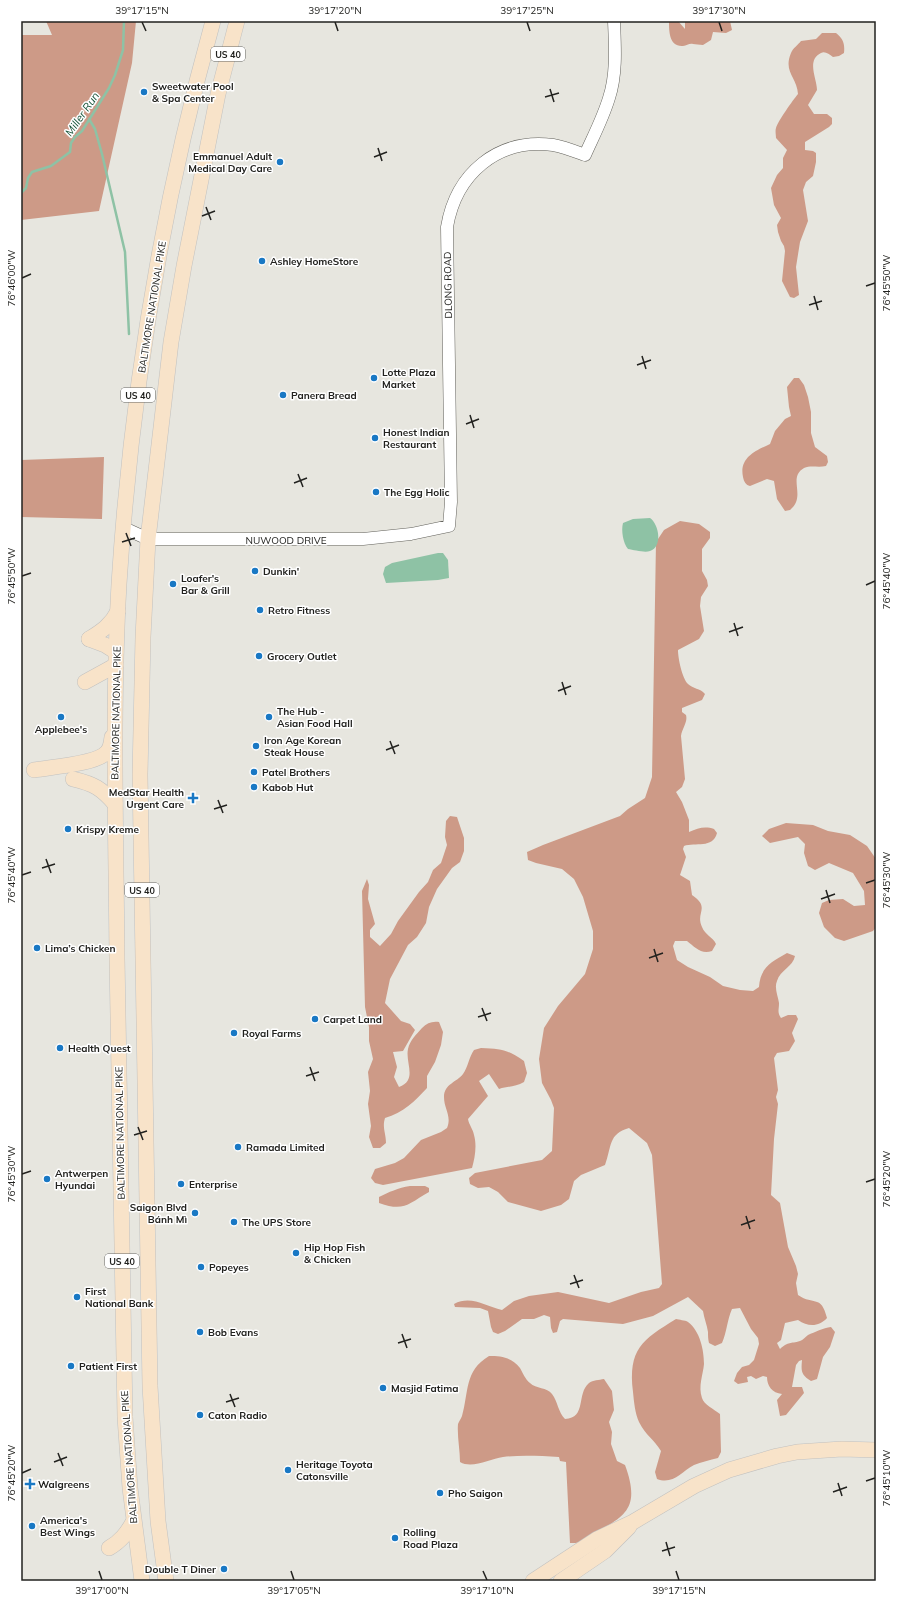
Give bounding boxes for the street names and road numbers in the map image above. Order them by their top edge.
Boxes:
road number: US 40 [211,47,245,61]
street label: BALTIMORE NATIONAL PIKE [135,240,169,374]
street label: DLONG ROAD [441,251,455,319]
road number: US 40 [121,388,155,402]
street label: NUWOOD DRIVE [245,534,327,547]
street label: BALTIMORE NATIONAL PIKE [108,646,124,780]
road number: US 40 [125,883,159,897]
street label: BALTIMORE NATIONAL PIKE [112,1066,128,1200]
road number: US 40 [105,1254,139,1268]
street label: BALTIMORE NATIONAL PIKE [118,1390,140,1524]

